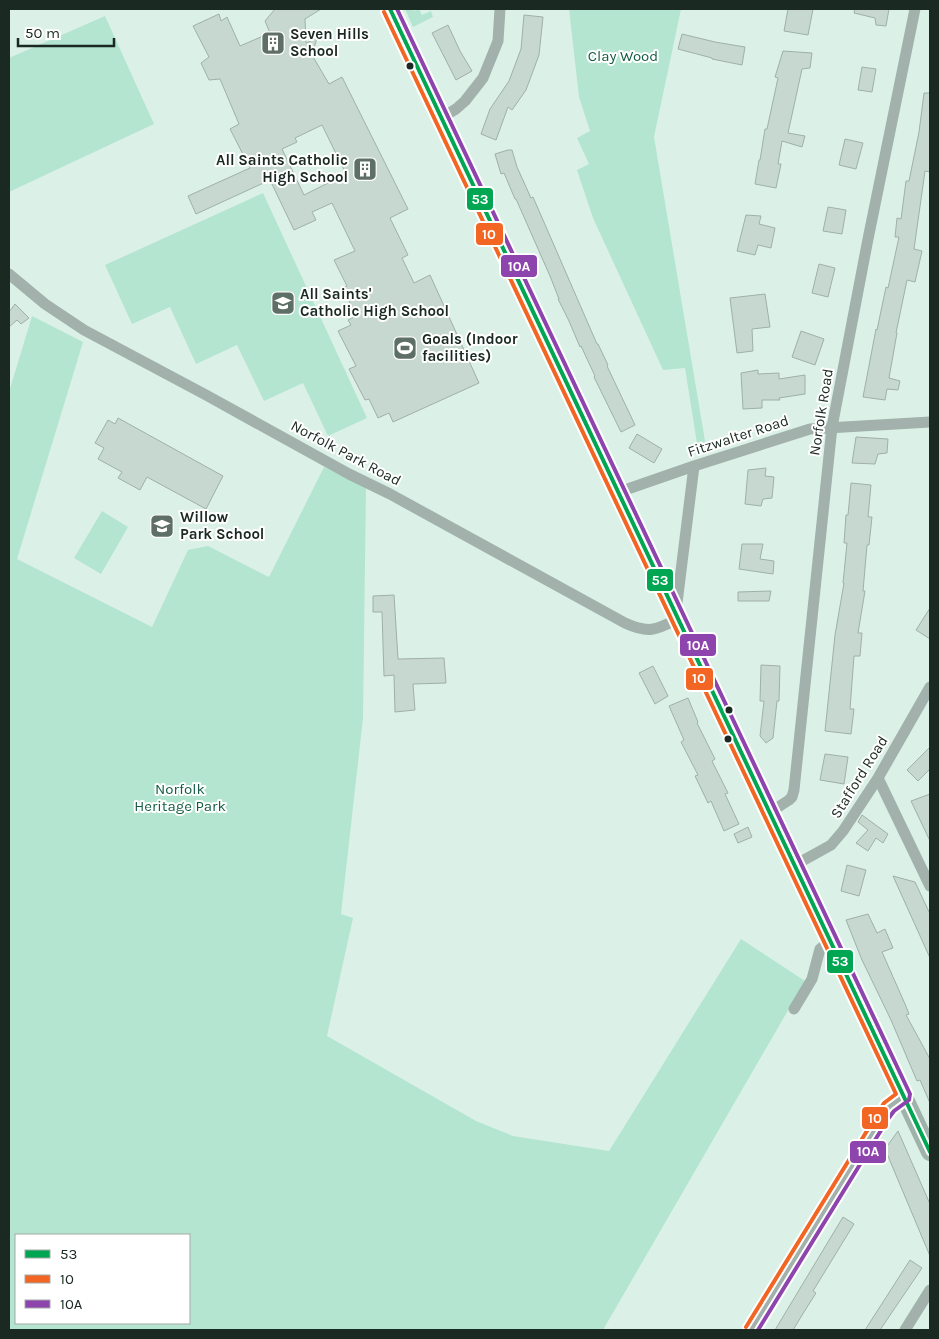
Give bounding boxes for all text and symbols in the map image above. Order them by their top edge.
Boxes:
scale bar [18,15,114,47]
text: 50 m [25,24,60,42]
place label: Seven Hills School [290,25,369,60]
building icon: Seven Hills School [260,30,286,56]
park label: Clay Wood [588,47,658,65]
unlabelled marker [405,61,415,71]
place label: All Saints Catholic High School [216,151,348,186]
building icon: All Saints Catholic High School [352,156,378,182]
line badge: 53 [466,187,494,211]
text: 53 [472,191,488,208]
line badge: 10 [475,222,504,246]
text: 10 [482,226,496,243]
line badge: 10A [500,254,538,278]
text: 10A [508,258,531,275]
place label: All Saints' Catholic High School [300,285,449,320]
school or university icon: All Saints' Catholic High School [270,290,296,316]
place label: Goals (Indoor facilities) [422,330,518,365]
sports icon: Goals (Indoor facilities) [392,335,418,361]
street label: Norfolk Road [805,367,837,457]
street label: Fitzwalter Road [685,411,791,461]
street label: Norfolk Park Road [288,416,404,490]
place label: Willow Park School [180,508,264,543]
school or university icon: Willow Park School [149,513,175,539]
line badge: 53 [646,568,674,592]
text: 53 [652,572,668,589]
line badge: 10A [679,633,717,657]
text: 10A [687,637,710,654]
line badge: 10 [685,667,714,691]
text: 10 [692,670,706,687]
unlabelled marker [724,705,734,715]
street label: Stafford Road [827,732,891,822]
unlabelled marker [723,734,733,744]
park label: Norfolk Heritage Park [134,780,226,815]
line badge: 53 [826,949,854,974]
text: 53 [832,953,848,970]
line badge: 10 [861,1106,889,1130]
text: 10 [868,1110,882,1127]
line badge: 10A [849,1140,887,1164]
text: 10A [857,1143,880,1160]
legend [15,1234,190,1324]
text: 53 [60,1245,77,1263]
text: 10 [60,1270,74,1288]
text: 10A [60,1295,83,1313]

